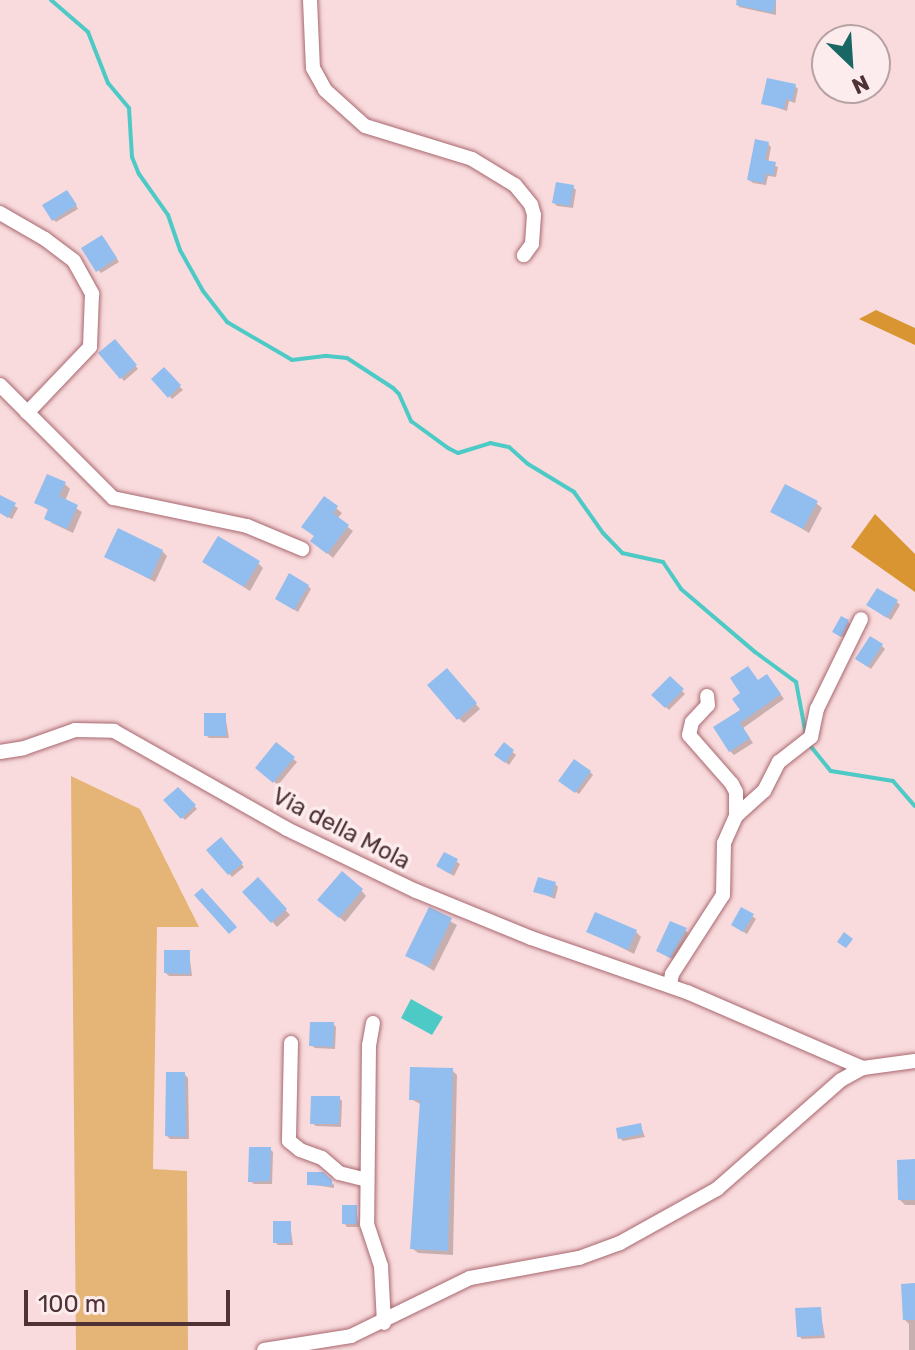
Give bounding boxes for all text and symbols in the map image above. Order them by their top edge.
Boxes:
north arrow [811,24,891,104]
text: N [848,69,873,100]
street label: Via della Mola [267,782,415,876]
scale bar [28,1274,234,1324]
text: 100 m [38,1290,106,1318]

